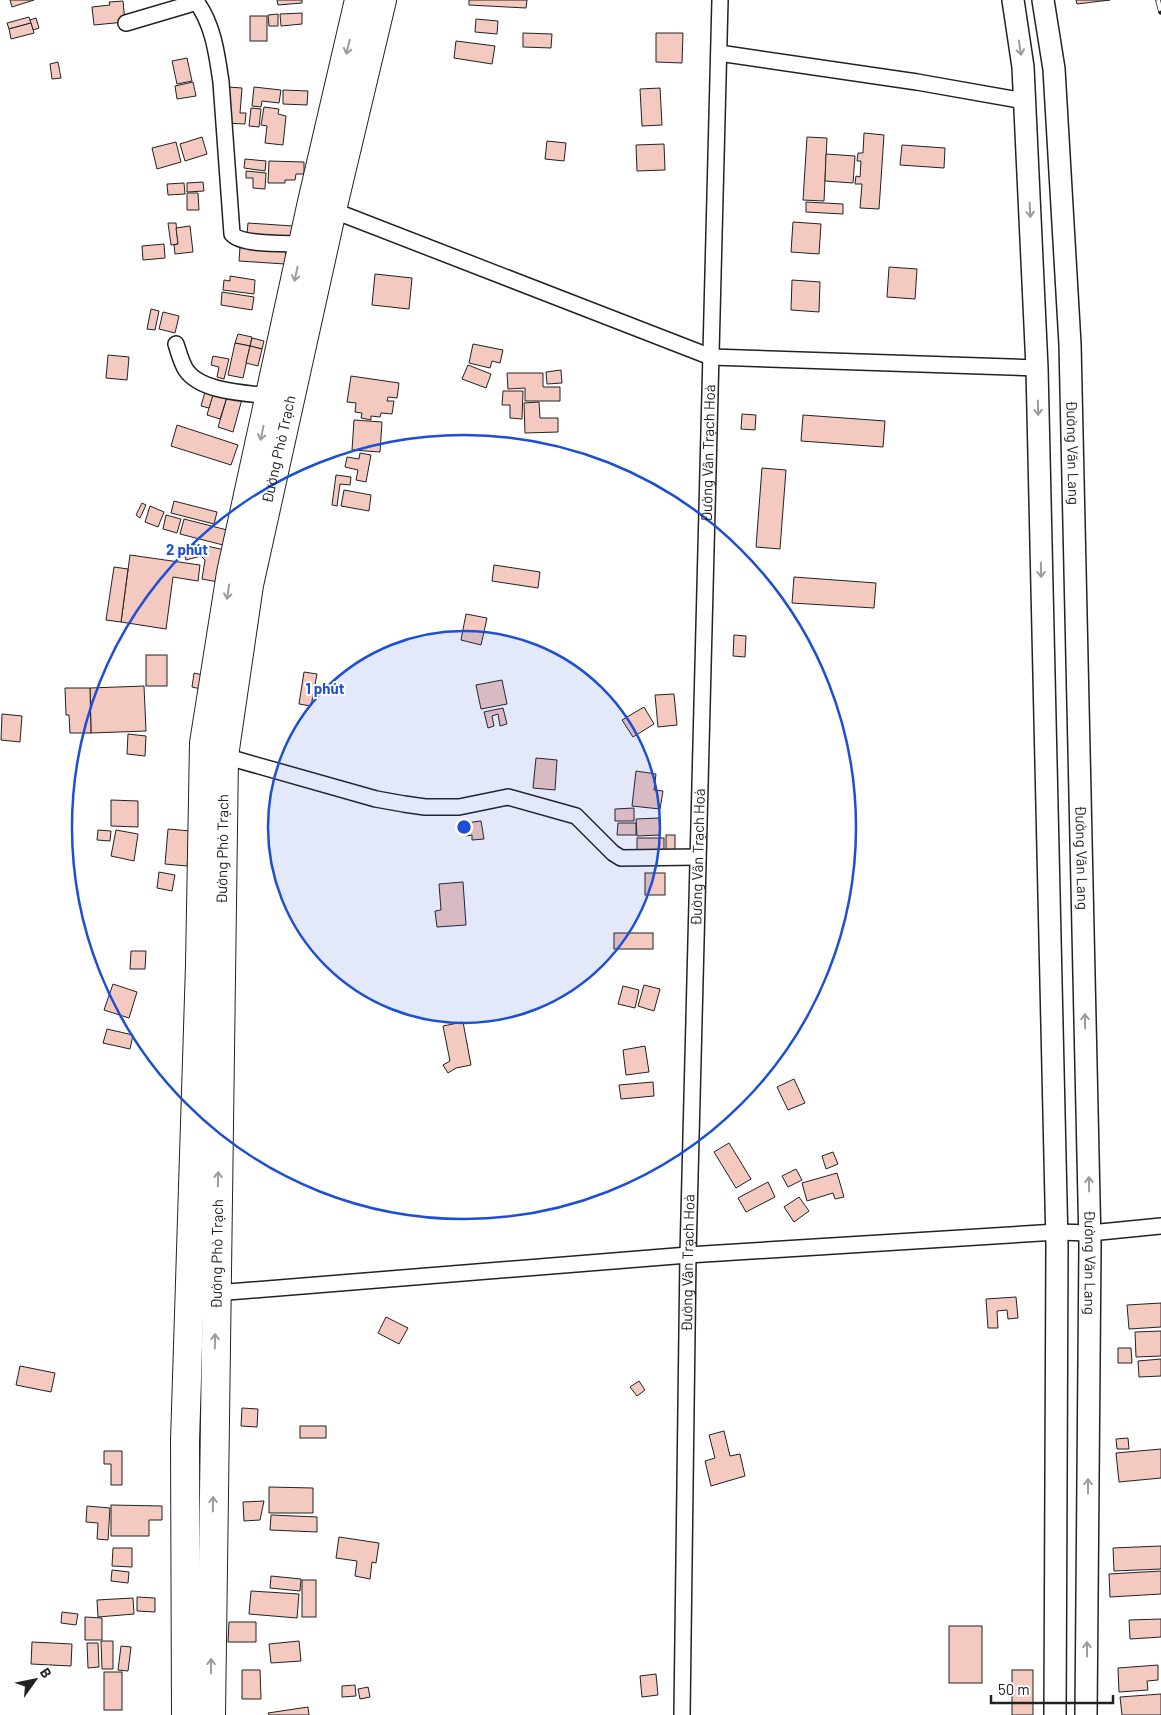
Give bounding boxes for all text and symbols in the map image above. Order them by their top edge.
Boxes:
one-way arrow [343,39,352,55]
one-way arrow [1016,40,1026,56]
one-way arrow [1025,202,1034,218]
one-way arrow [291,266,300,282]
street label: Đường Vân Trạch Hoà [697,384,718,522]
street label: Đường Phò Trạch [257,393,299,505]
one-way arrow [1033,399,1042,415]
street label: Đường Văn Lang [1063,400,1084,505]
one-way arrow [256,424,266,440]
text: 2 phút [166,540,208,558]
one-way arrow [1037,562,1046,578]
one-way arrow [223,583,233,599]
text: 1 phút [306,679,345,697]
street label: Đường Vân Trạch Hoà [686,788,708,926]
street label: Đường Phò Trạch [212,794,231,904]
street label: Đường Văn Lang [1072,805,1093,910]
centre of rings [455,818,473,836]
one-way arrow [1080,1014,1090,1030]
one-way arrow [213,1171,223,1188]
one-way arrow [1084,1176,1093,1192]
street label: Đường Vân Trạch Hoà [677,1194,698,1332]
street label: Đường Phò Trạch [207,1199,226,1309]
street label: Đường Văn Lang [1081,1210,1100,1315]
one-way arrow [210,1334,220,1350]
one-way arrow [1083,1479,1093,1495]
one-way arrow [208,1496,218,1512]
one-way arrow [1082,1641,1092,1658]
north arrow [10,1655,60,1705]
one-way arrow [206,1659,216,1675]
text: B [37,1664,56,1681]
scale bar [991,1672,1114,1704]
text: 50 m [998,1680,1030,1698]

